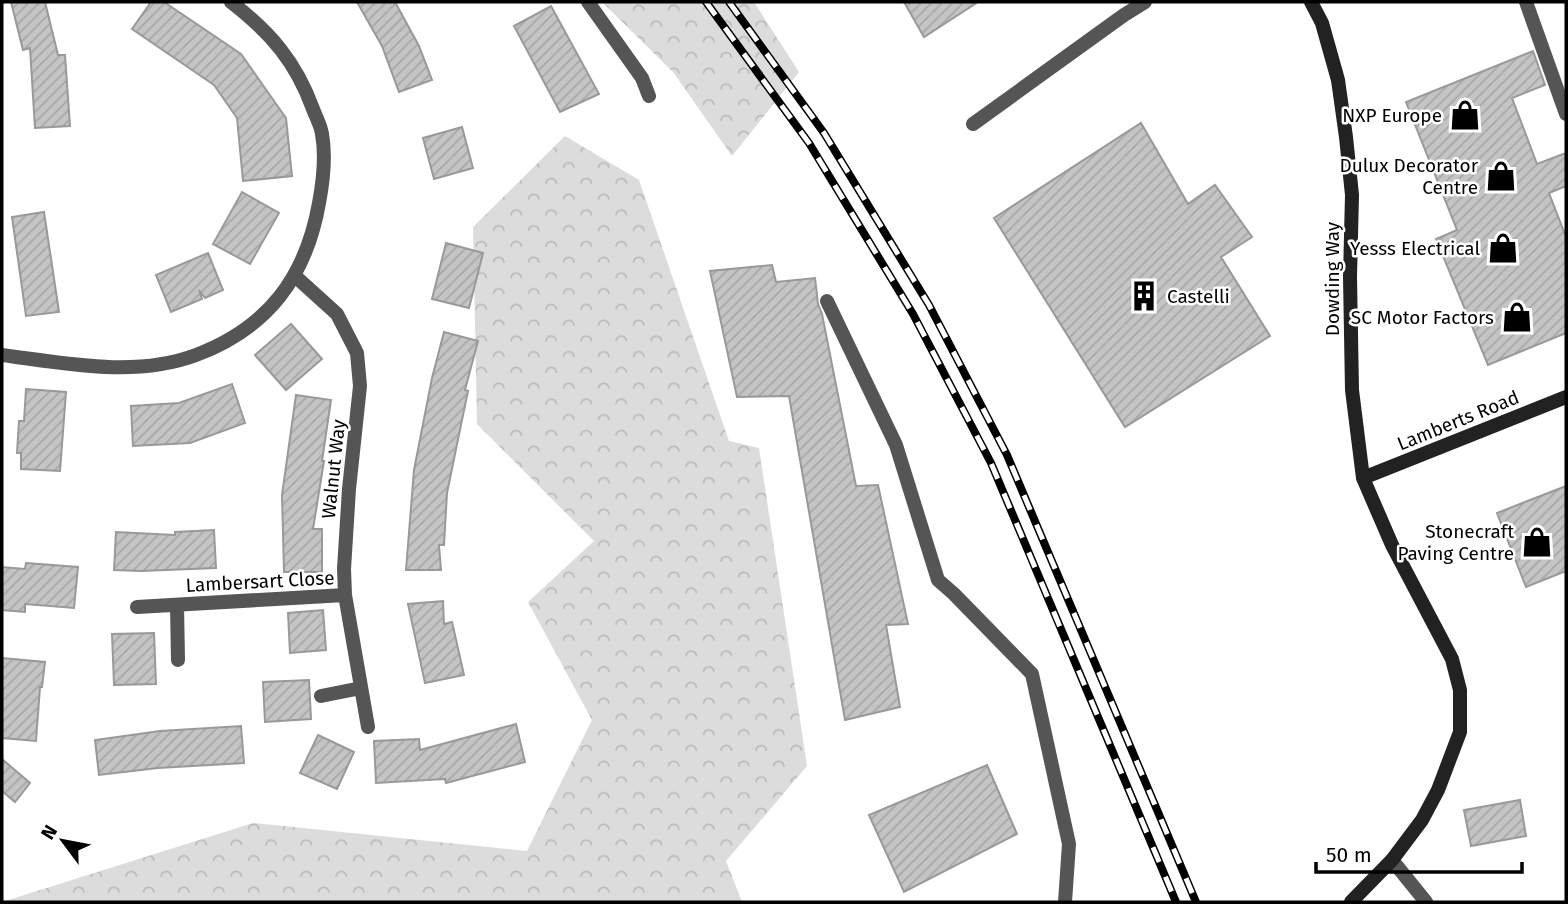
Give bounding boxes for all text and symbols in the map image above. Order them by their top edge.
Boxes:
shop icon: NXP Europe [1448,98,1482,132]
place label: NXP Europe [1342,104,1442,127]
place label: Dulux Decorator Centre [1339,154,1479,199]
shop icon: Dulux Decorator Centre [1484,159,1518,193]
street label: Dowding Way [1321,221,1344,336]
shop icon: Yesss Electrical [1486,231,1520,265]
place label: Yesss Electrical [1350,237,1480,260]
building icon: Castelli [1127,279,1161,313]
place label: Castelli [1167,285,1230,308]
shop icon: SC Motor Factors [1500,300,1534,334]
place label: SC Motor Factors [1351,306,1494,329]
street label: Lamberts Road [1394,386,1523,455]
street label: Walnut Way [317,418,350,520]
place label: Stonecraft Paving Centre [1397,520,1514,565]
shop icon: Stonecraft Paving Centre [1520,525,1554,559]
street label: Lambersart Close [185,566,335,597]
north arrow [28,806,98,876]
text: N [36,821,62,844]
scale bar [1316,830,1522,874]
text: 50 m [1326,842,1372,868]

